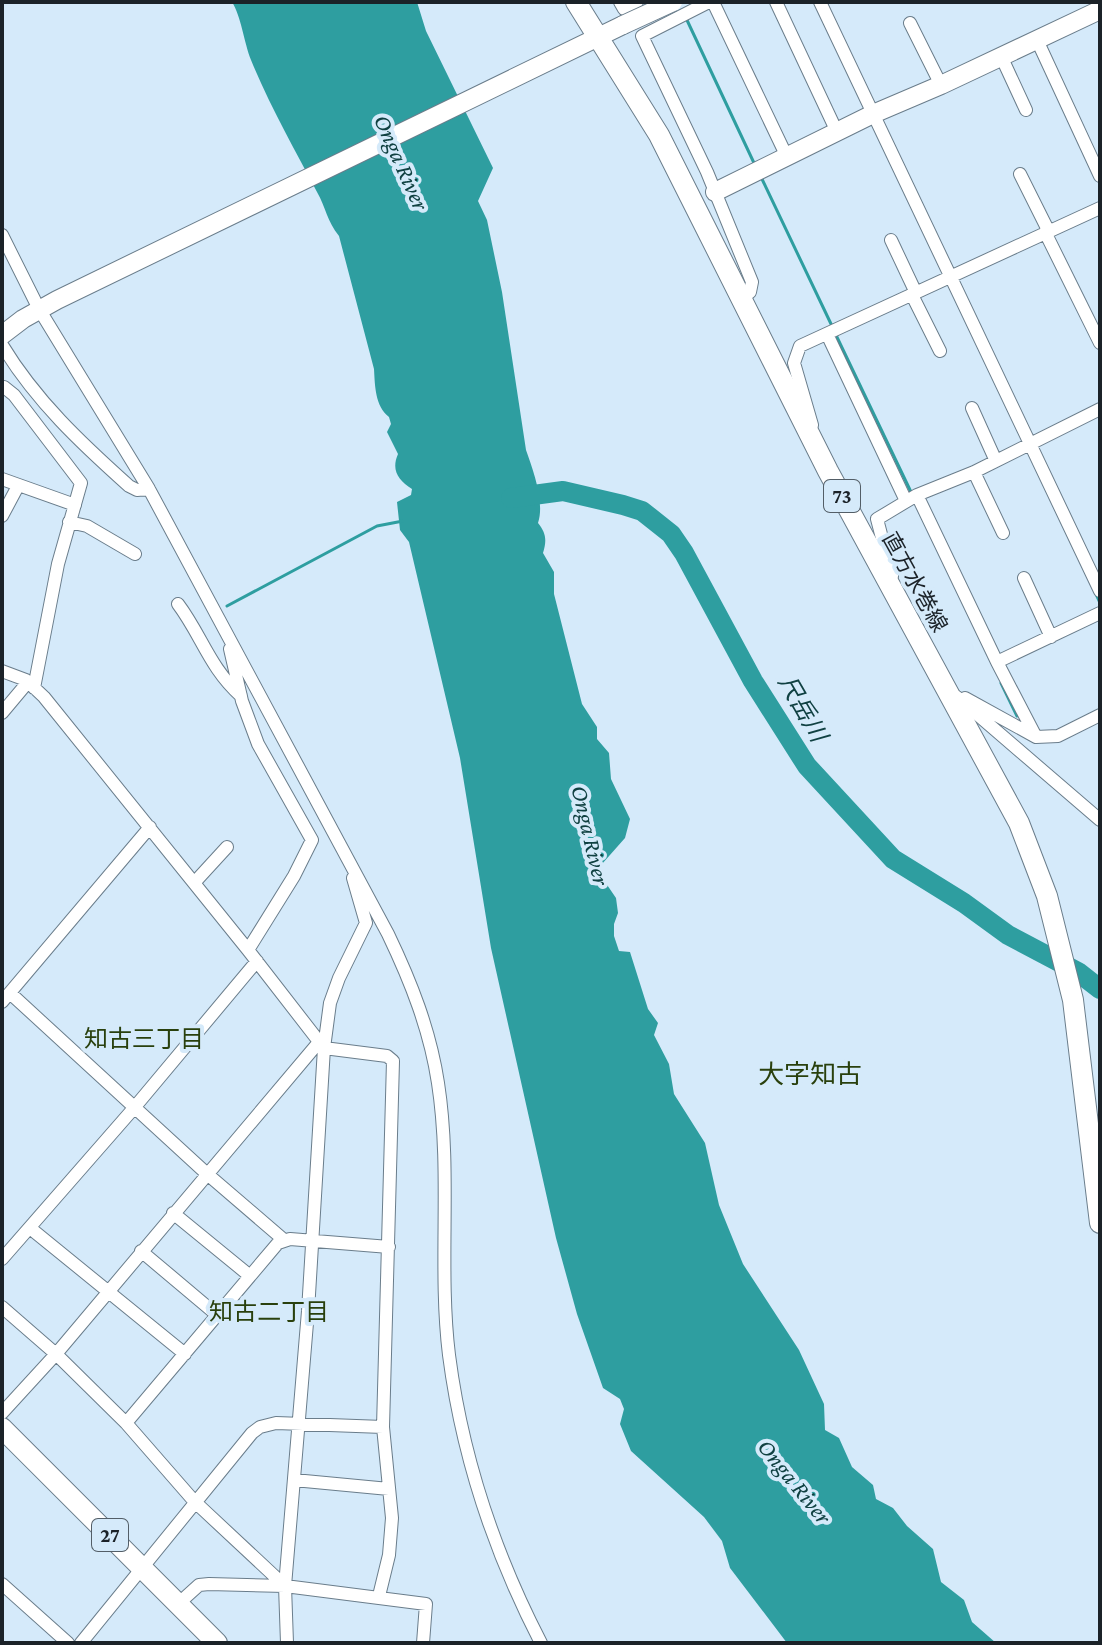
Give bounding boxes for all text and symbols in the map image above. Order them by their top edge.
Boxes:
water label: Onga River [369,110,435,214]
road number: 73 [824,480,860,512]
street label: 直方水巻線 [877,528,953,636]
water label: 尺岳川 [773,670,834,749]
water label: Onga River [566,782,616,888]
district label: 知古三丁目 [84,1025,204,1052]
district label: 大字知古 [758,1060,862,1089]
district label: 知古二丁目 [209,1298,329,1325]
water label: Onga River [753,1433,838,1529]
road number: 27 [92,1519,128,1551]

